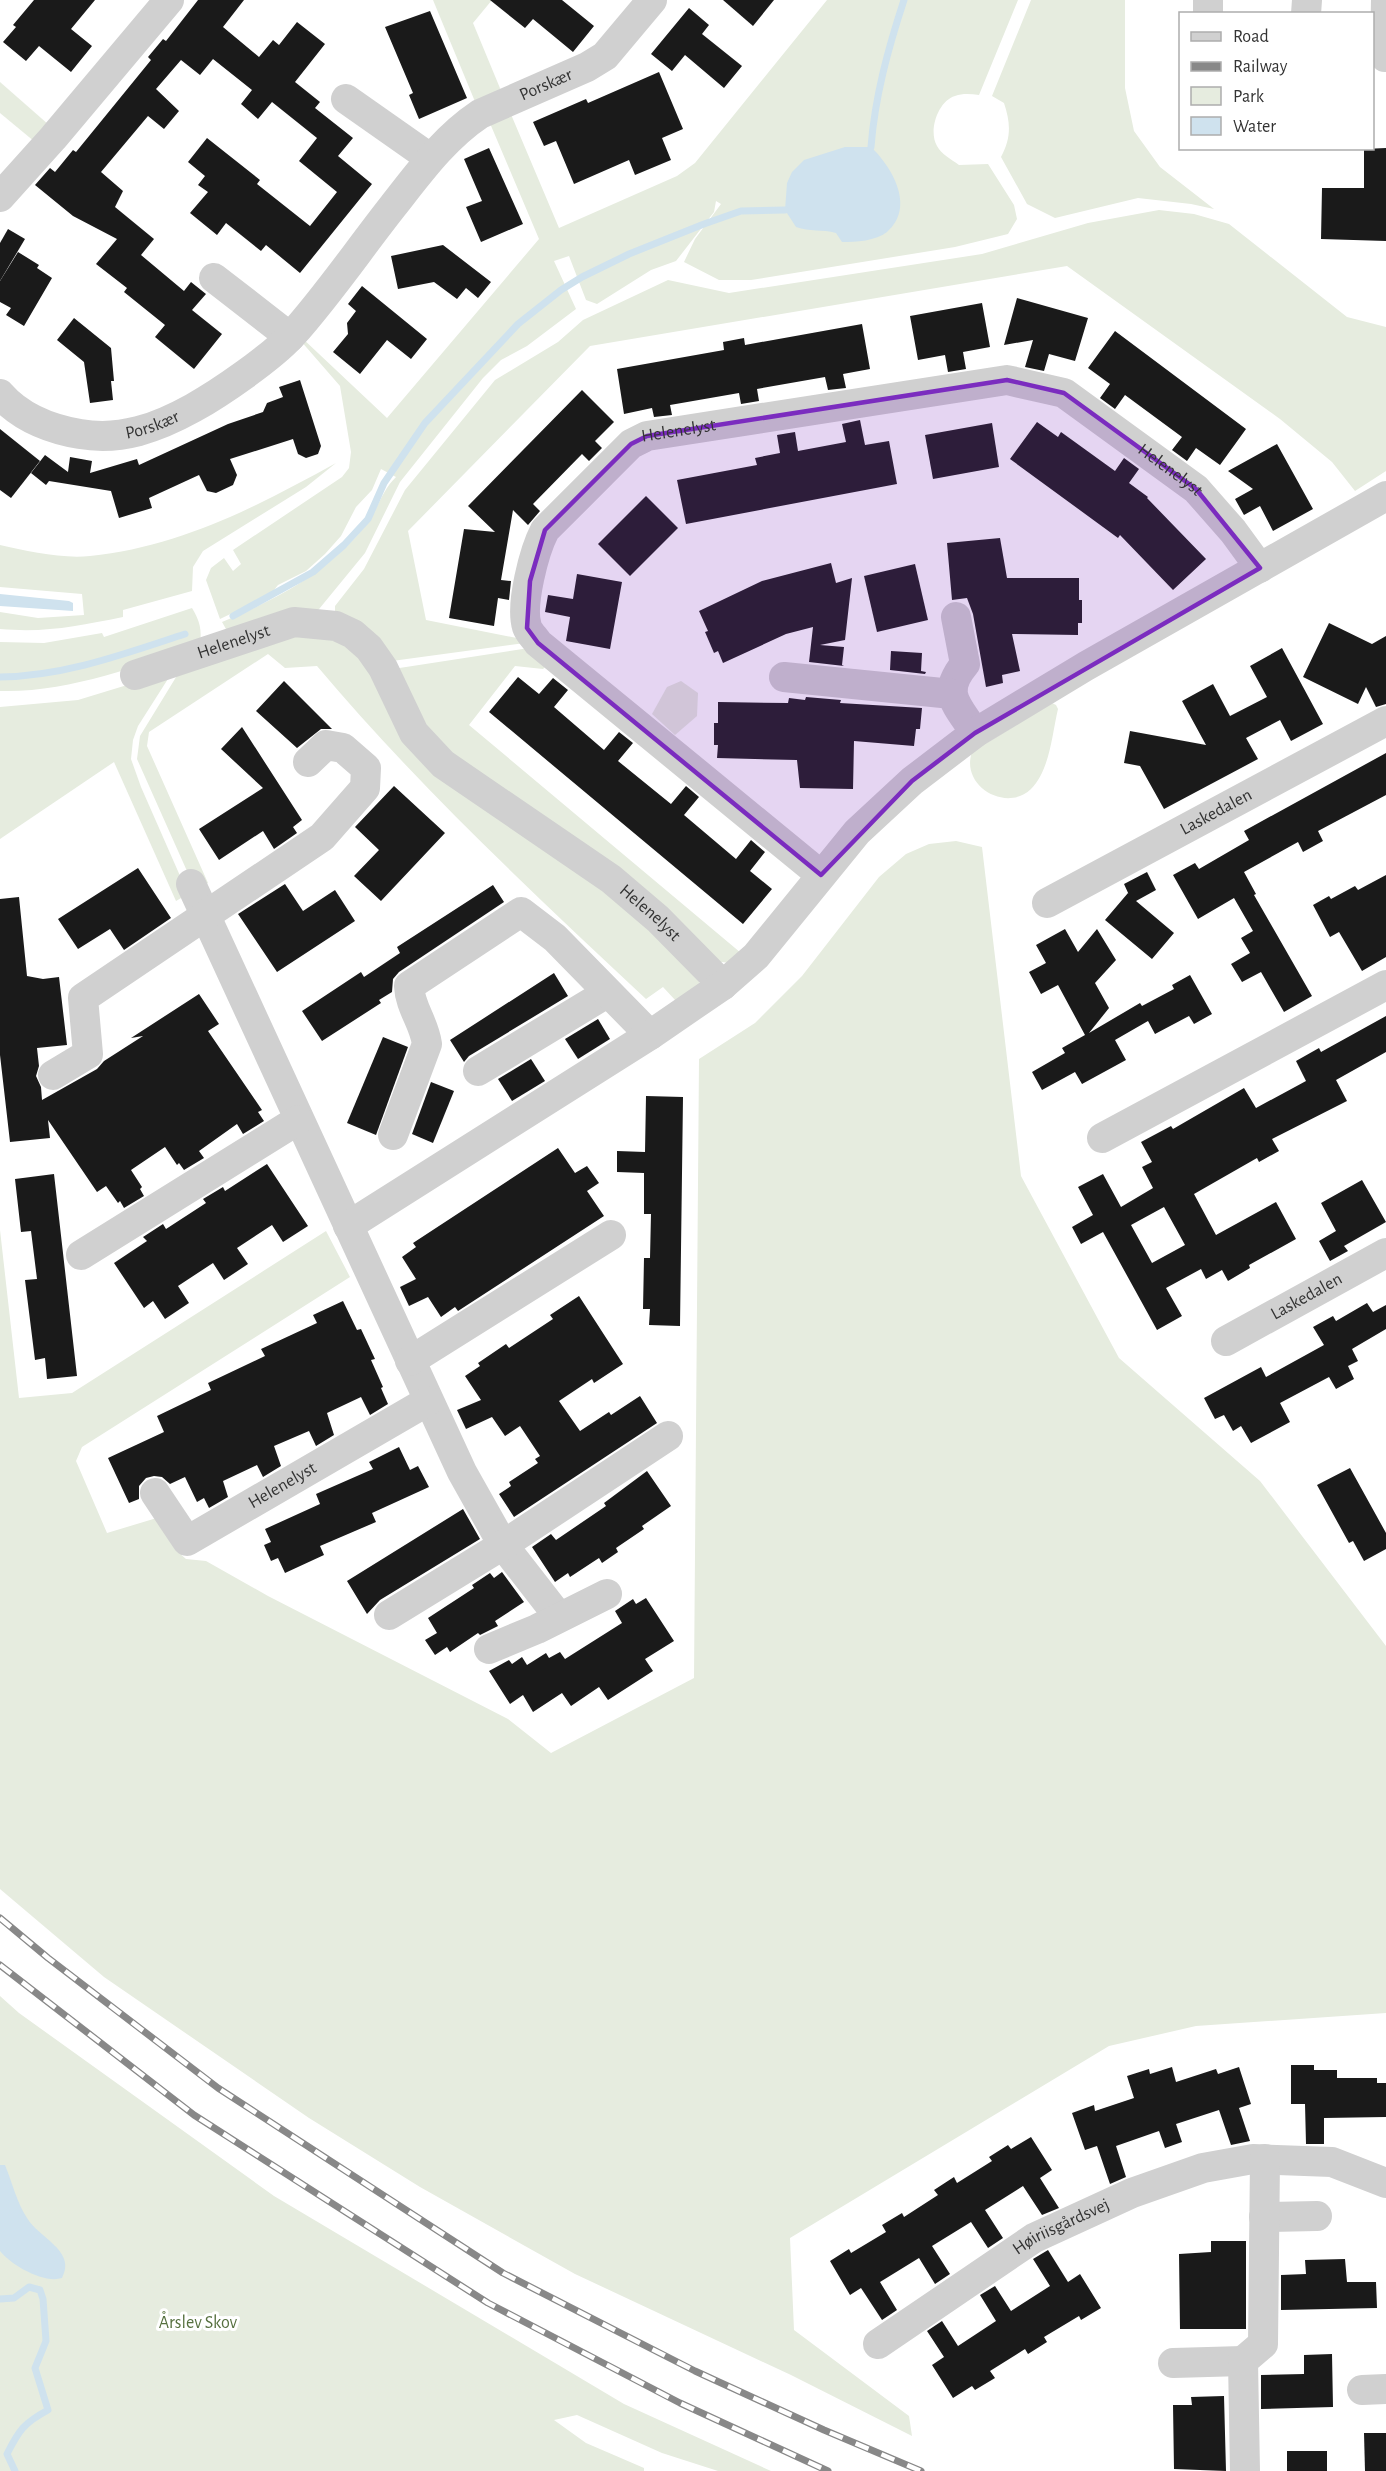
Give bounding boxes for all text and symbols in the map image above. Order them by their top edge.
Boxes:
legend [1179,12,1374,150]
text: Road [1233,28,1269,46]
text: Railway [1233,58,1288,76]
street label: Porskær [517,65,575,104]
text: Park [1233,88,1265,106]
text: Water [1233,118,1276,136]
street label: Porskær [124,408,182,443]
street label: Helenelyst [640,416,717,446]
street label: Helenelyst [1134,441,1207,499]
street label: Helenelyst [195,622,272,663]
street label: Laskedalen [1177,786,1255,839]
street label: Helenelyst [616,881,684,945]
street label: Laskedalen [1268,1270,1345,1323]
street label: Helenelyst [245,1459,320,1512]
street label: Høiriisgårdsvej [1010,2196,1112,2259]
park label: Årslev Skov [159,2311,238,2332]

